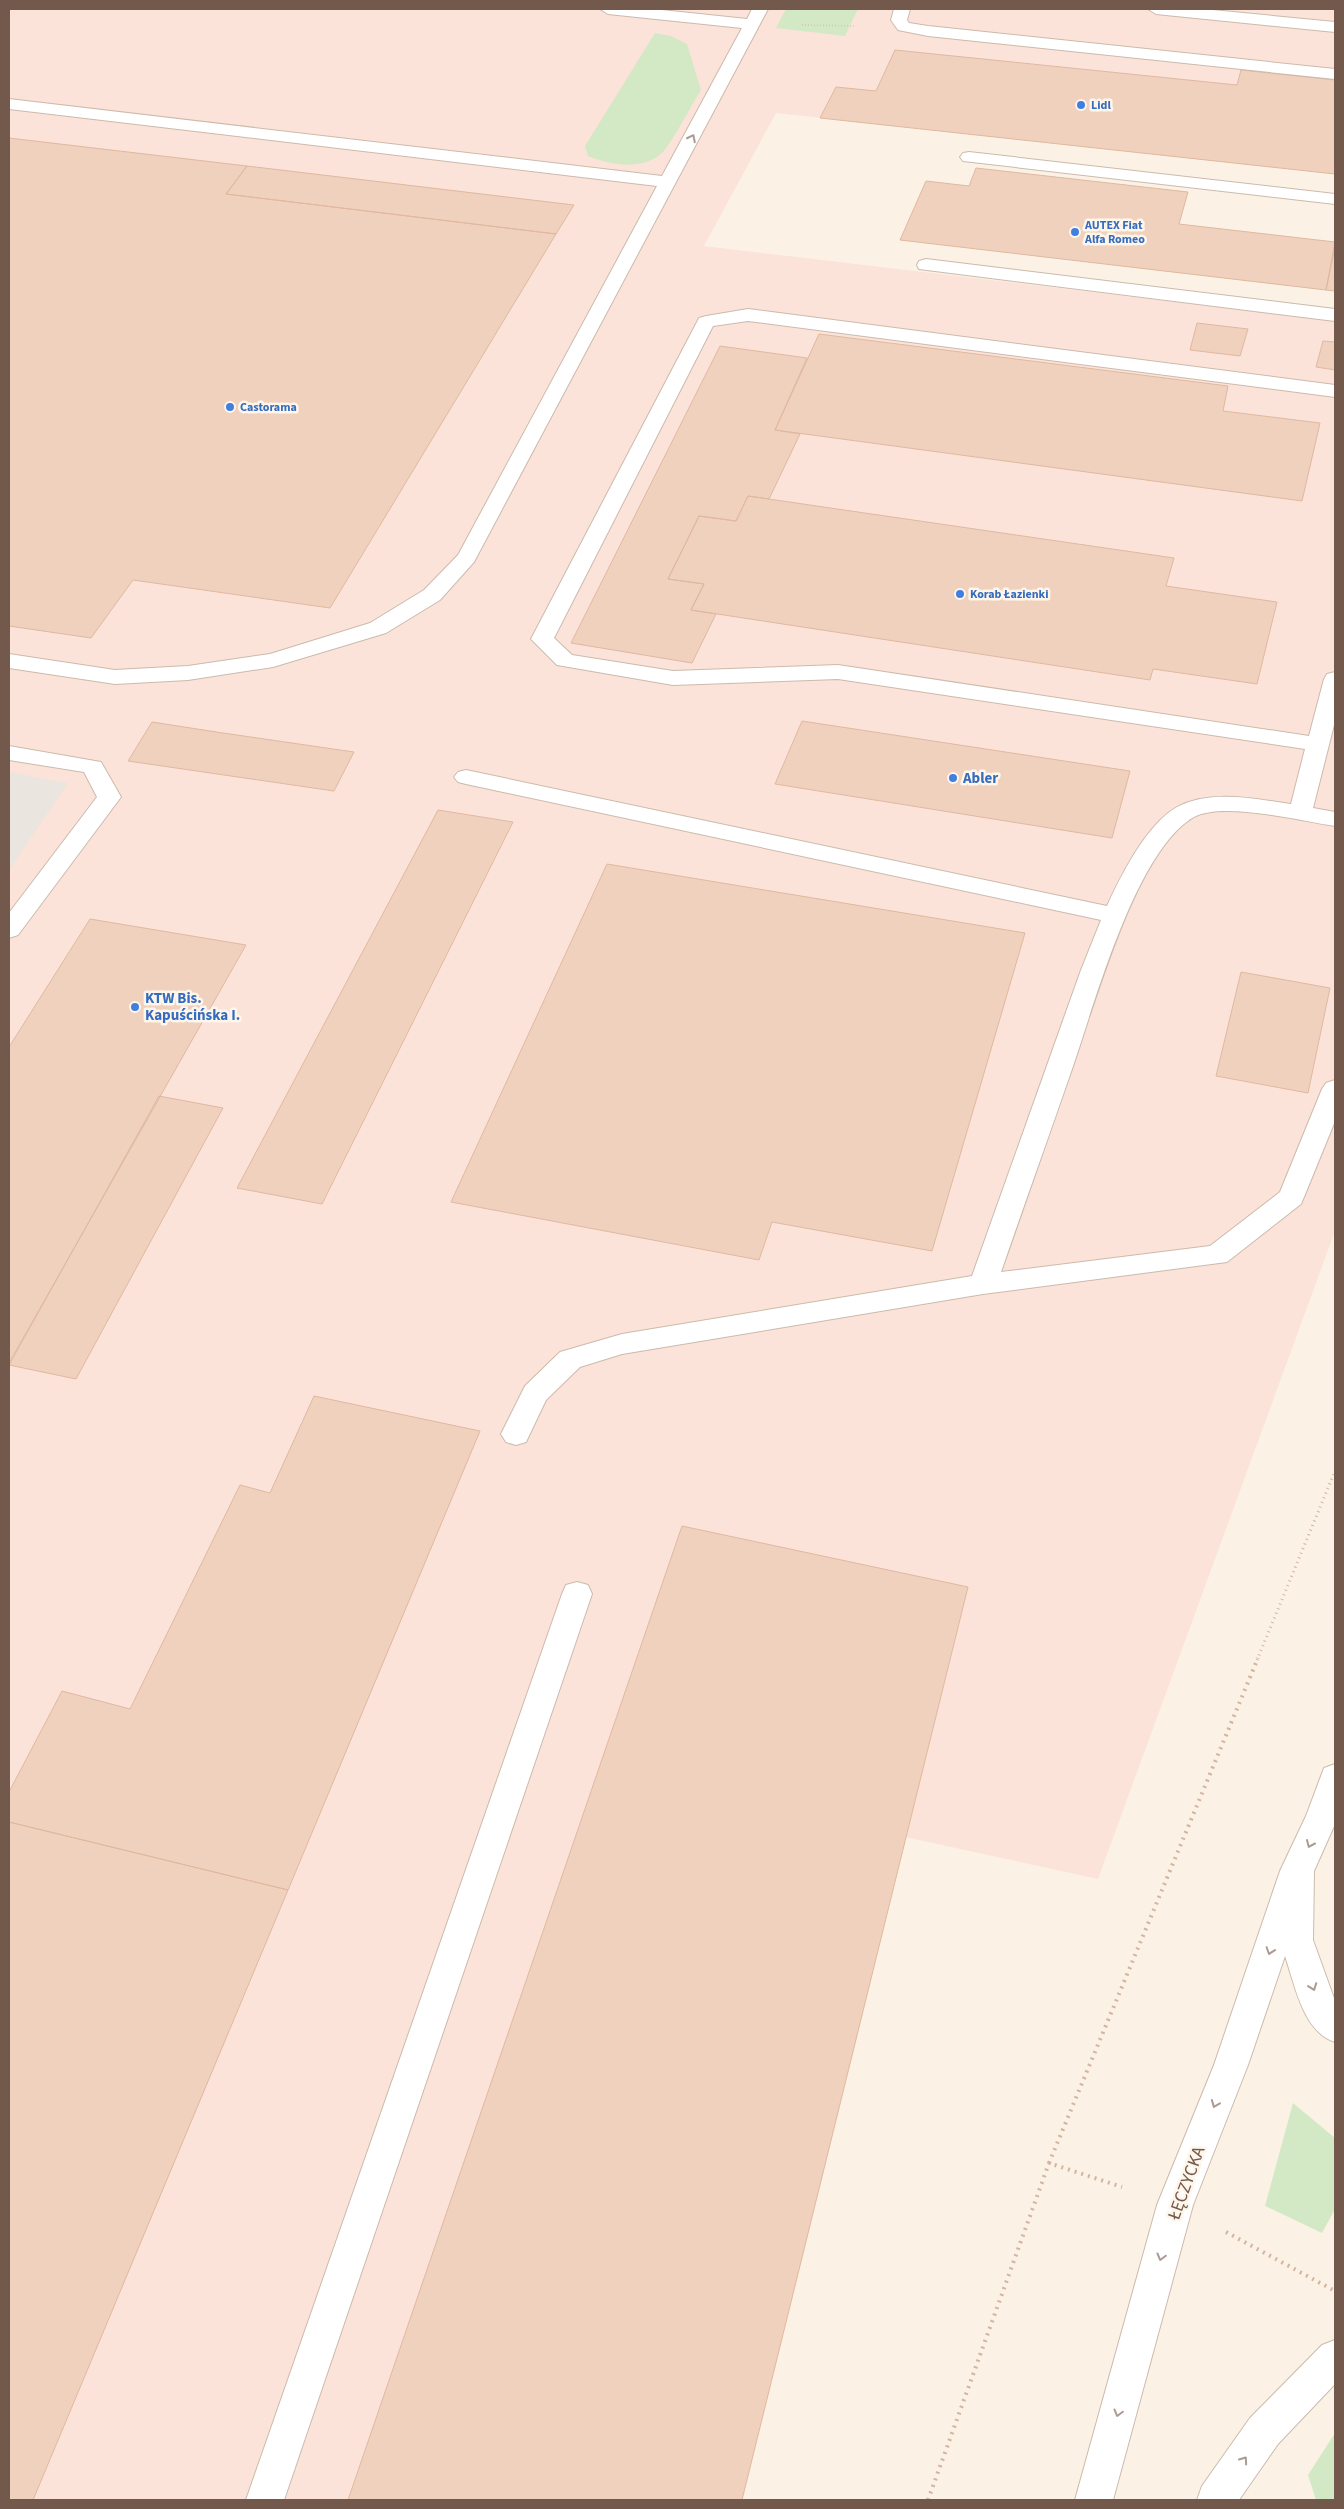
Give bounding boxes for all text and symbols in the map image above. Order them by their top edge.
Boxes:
place label: Lidl [1091,97,1111,114]
marker: Lidl [1075,99,1087,111]
one-way arrow [686,135,696,144]
place label: AUTEX Fiat Alfa Romeo [1084,217,1145,248]
marker: AUTEX Fiat Alfa Romeo [1069,226,1081,238]
place label: Castorama [240,399,297,416]
marker: Castorama [224,401,236,413]
place label: Korab Łazienki [970,586,1049,603]
marker: Korab Łazienki [954,588,966,600]
place label: Abler [962,768,998,789]
marker: Abler [947,772,959,784]
place label: KTW Bis. Kapuścińska I. [145,988,240,1026]
marker: KTW Bis. Kapuścińska I. [129,1001,141,1013]
one-way arrow [1305,1839,1316,1848]
one-way arrow [1266,1946,1276,1954]
one-way arrow [1307,1982,1317,1991]
one-way arrow [1211,2099,1222,2108]
street label: ŁĘCZYCKA [1161,2143,1211,2224]
one-way arrow [1157,2252,1167,2260]
one-way arrow [1113,2409,1124,2418]
one-way arrow [1238,2457,1247,2466]

